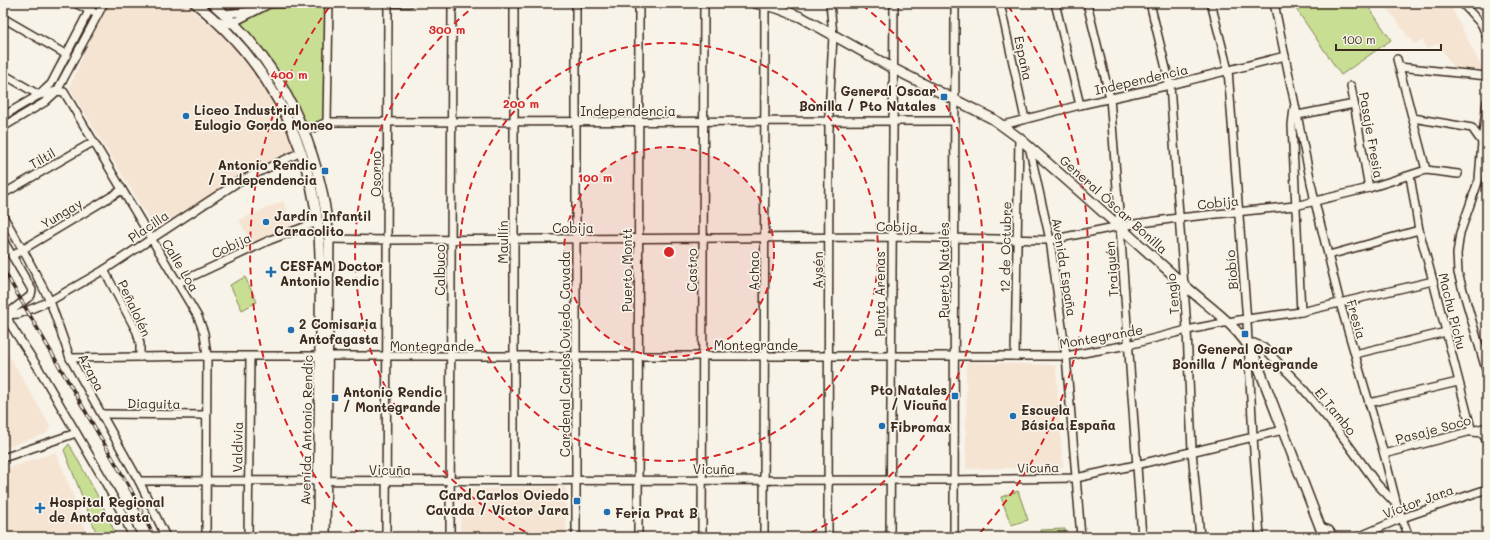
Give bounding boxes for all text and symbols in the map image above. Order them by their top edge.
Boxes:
text: 300 m [429,21,465,37]
scale bar [1336,26,1441,52]
text: 100 m [1342,31,1376,47]
street label: España [1011,34,1037,82]
street label: Independencia [1092,60,1190,98]
text: 400 m [271,66,307,82]
place label: General Oscar Bonilla / Pto Natales [799,82,936,114]
street label: Pasaje Fresia [1356,91,1388,179]
marker: General Oscar Bonilla / Pto Natales [939,92,949,102]
text: 200 m [503,95,539,111]
place label: Liceo Industrial Eulogio Gordo Moneo [194,101,333,133]
street label: Independencia [580,102,676,119]
marker: Liceo Industrial Eulogio Gordo Moneo [181,111,191,121]
street label: Tiltil [26,144,58,172]
street label: Osorno [367,151,384,197]
street label: General Óscar Bonilla [1056,151,1172,257]
place label: Antonio Rendic / Independencia [208,156,317,188]
marker: Antonio Rendic / Independencia [320,166,330,176]
text: 100 m [578,169,612,185]
street label: Cobija [1196,191,1240,213]
street label: Yungay [37,194,85,232]
street label: 12 de Octubre [996,201,1014,293]
street label: Placilla [124,206,172,246]
place label: Jardín Infantil Caracolito [274,207,371,239]
marker: Jardín Infantil Caracolito [261,217,271,227]
street label: Cobija [876,217,918,235]
street label: Avenida España [1049,217,1081,317]
street label: Cobija [552,219,594,236]
street label: Maullín [494,220,511,264]
street label: Puerto Natales [935,222,952,318]
street label: Cobija [209,228,253,262]
street label: Puerto Montt [618,228,635,312]
street label: Calle Loa [159,235,203,295]
street label: Traiguén [1101,241,1121,297]
street label: Calbuco [431,244,448,296]
centre of rings [662,245,676,259]
street label: Castro [683,248,700,292]
street label: Biobío [1221,249,1241,291]
street label: Cardenal Carlos Oviedo Cavada [556,251,573,457]
street label: Achao [745,251,762,291]
street label: Aysén [809,251,826,289]
street label: Punta Arenas [871,251,888,337]
place label: CESFAM Doctor Antonio Rendic [280,257,383,289]
marker: CESFAM Doctor Antonio Rendic [265,266,277,278]
street label: Machu Pichu [1435,271,1471,351]
street label: Tenglo [1162,273,1182,315]
street label: Peñalolén [114,277,156,339]
street label: Fresia [1343,297,1371,341]
place label: 2 Comisaria Antofagasta [299,315,379,347]
street label: Montegrande [1058,320,1144,352]
marker: 2 Comisaria Antofagasta [286,325,296,335]
marker: General Oscar Bonilla / Montegrande [1240,329,1250,339]
street label: Montegrande [714,336,798,353]
street label: Montegrande [390,337,474,354]
place label: General Oscar Bonilla / Montegrande [1172,340,1318,372]
street label: Azapa [75,350,109,394]
street label: Avenida Antonio Rendic [296,354,316,505]
place label: Pto Natales / Vicuña [870,381,947,413]
place label: Antonio Rendic / Montegrande [343,383,442,415]
street label: El Tambo [1312,384,1361,439]
marker: Pto Natales / Vicuña [950,391,960,401]
marker: Antonio Rendic / Montegrande [330,393,340,403]
street label: Diaguita [127,394,181,412]
place label: Escuela Básica España [1021,401,1116,433]
marker: Escuela Básica España [1008,411,1018,421]
street label: Pasaje Soco [1393,411,1473,447]
place label: Fibromax [890,418,951,435]
street label: Valdivia [228,421,246,473]
marker: Fibromax [877,421,887,431]
street label: Vicuña [1017,458,1059,476]
street label: Vicuña [693,460,735,477]
street label: Vicuña [369,461,411,478]
street label: Víctor Jara [1380,480,1456,522]
place label: Card Carlos Oviedo Cavada / Víctor Jara [426,486,569,518]
place label: Hospital Regional de Antofagasta [49,493,164,525]
marker: Card Carlos Oviedo Cavada / Víctor Jara [572,496,582,506]
marker: Hospital Regional de Antofagasta [34,502,46,514]
place label: Feria Prat B [615,504,698,521]
marker: Feria Prat B [602,507,612,517]

